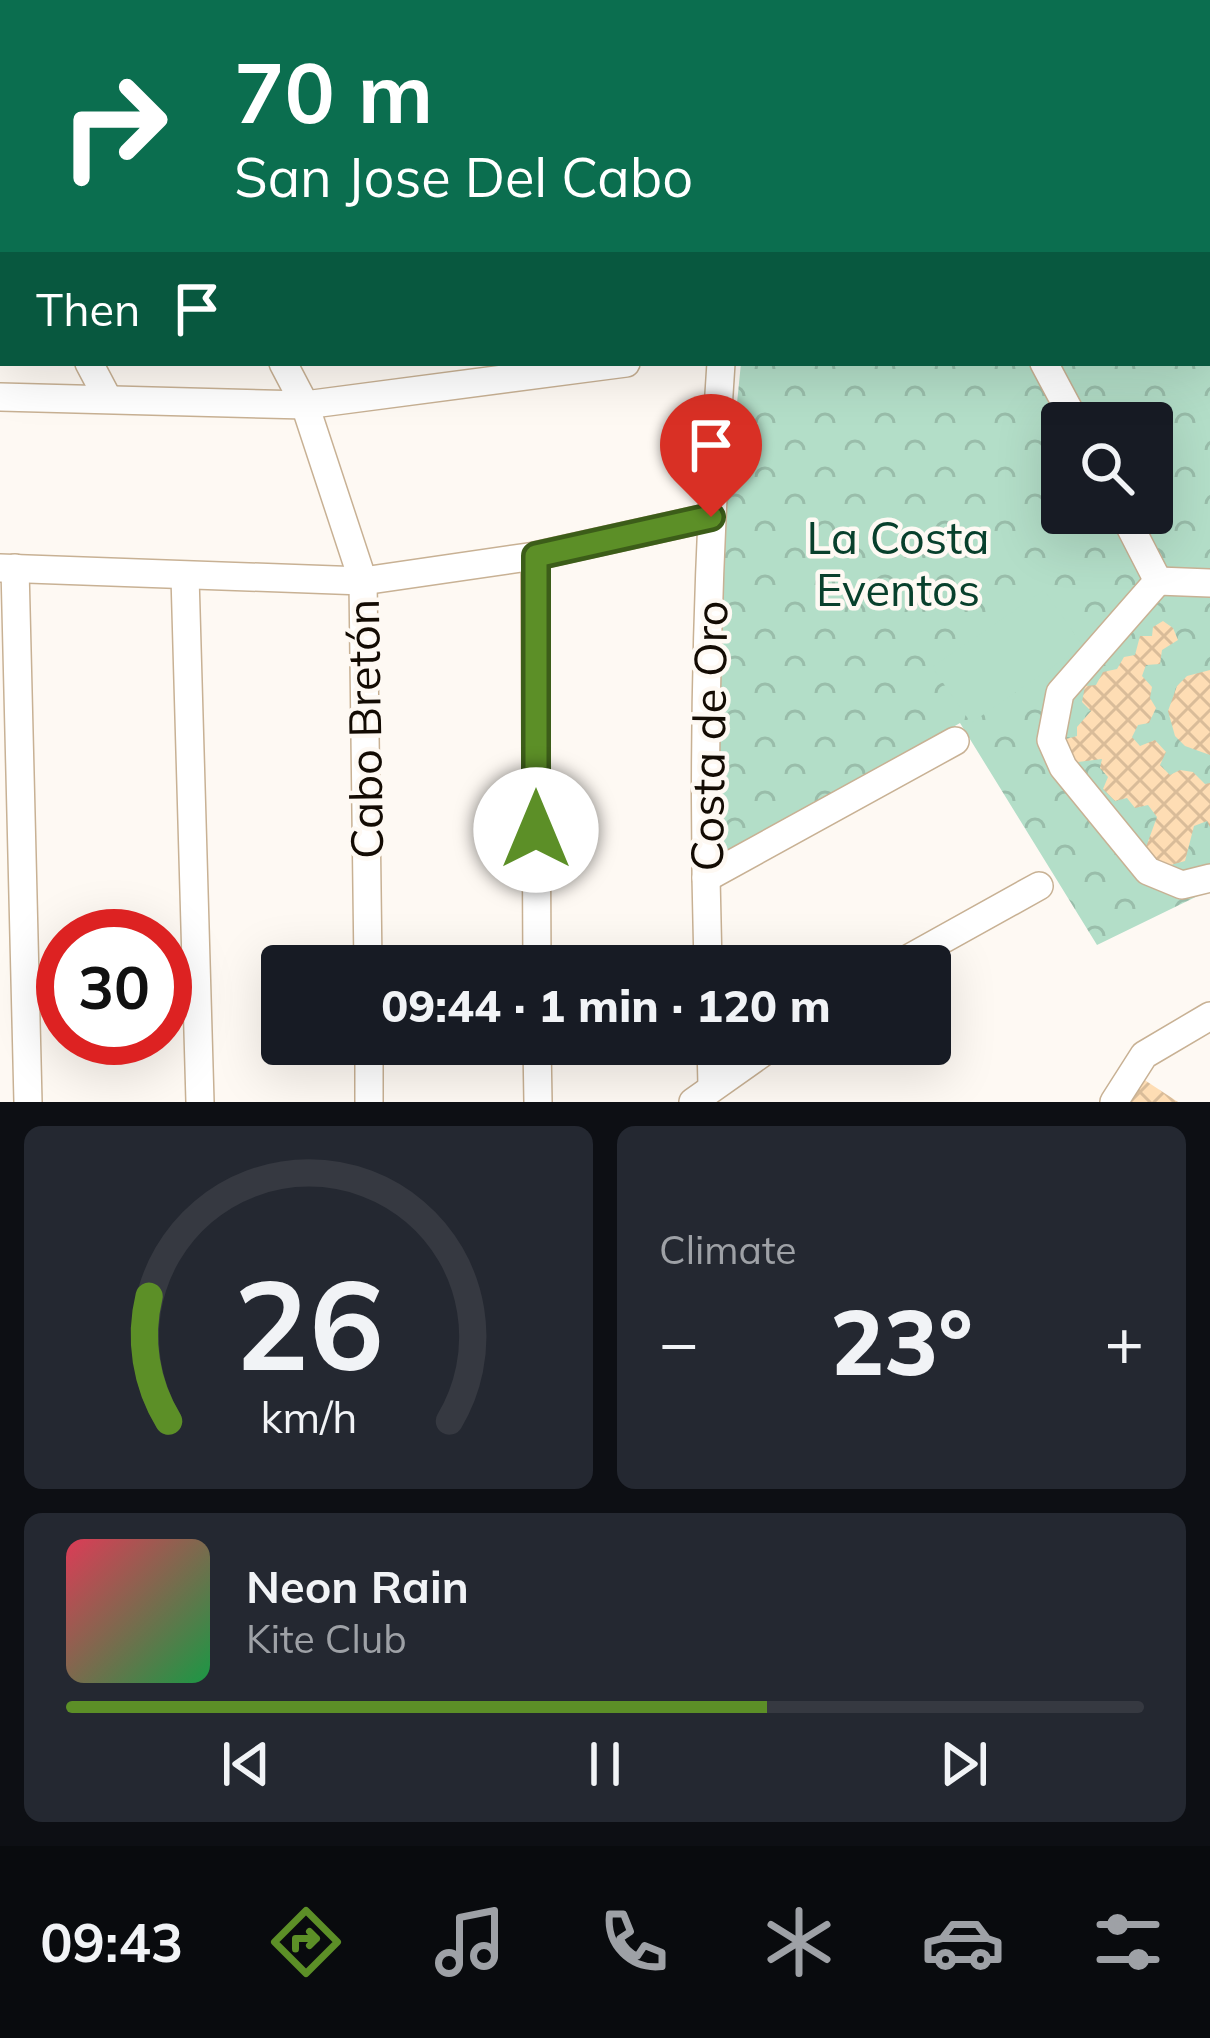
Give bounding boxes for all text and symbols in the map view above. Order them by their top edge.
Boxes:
text: 70 m [234,39,433,144]
icon: right [36,48,192,204]
text: San Jose Del Cabo [234,143,693,211]
icon: arrive [164,276,230,342]
text: Then [36,281,140,337]
pin [660,394,762,517]
map controls [1041,402,1173,534]
button: search [1041,402,1173,534]
icon: arrive [678,412,744,478]
park label: La Costa Eventos [806,509,990,617]
street label: Cabo Bretón [334,598,394,860]
street label: Costa de Oro [678,600,738,872]
position arrow [473,767,599,893]
speed limit sign: 30 [36,909,192,1065]
text: 09:44 · 1 min · 120 m [381,977,831,1033]
text: Climate [659,1225,797,1274]
text: 26 [234,1245,383,1401]
text: 23° [830,1285,973,1398]
text: − [659,1300,699,1383]
text: + [1104,1300,1144,1383]
text: km/h [260,1389,357,1443]
text: Neon Rain [246,1558,469,1614]
text: Kite Club [246,1614,407,1663]
icon: previous [213,1731,279,1797]
icon: pause [572,1731,638,1797]
icon: next [931,1731,997,1797]
icon: directions [264,1900,348,1984]
icon: music [428,1900,512,1984]
icon: phone [592,1900,676,1984]
icon: climate [757,1900,841,1984]
icon: car [921,1900,1005,1984]
icon: filters [1086,1900,1170,1984]
text: 09:43 [40,1908,183,1976]

